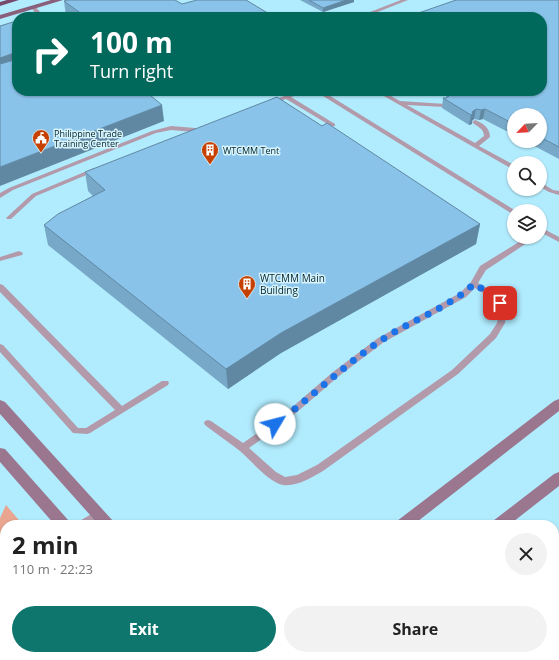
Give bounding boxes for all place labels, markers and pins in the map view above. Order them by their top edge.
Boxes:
place label: Philippine Trade Training Center [54,127,122,150]
public building icon: Philippine Trade Training Center [31,128,51,153]
building icon: WTCMM Tent [200,140,220,165]
place label: WTCMM Tent [223,144,279,157]
place label: WTCMM Main Building [260,271,325,297]
building icon: WTCMM Main Building [237,274,257,299]
pin [483,286,517,320]

